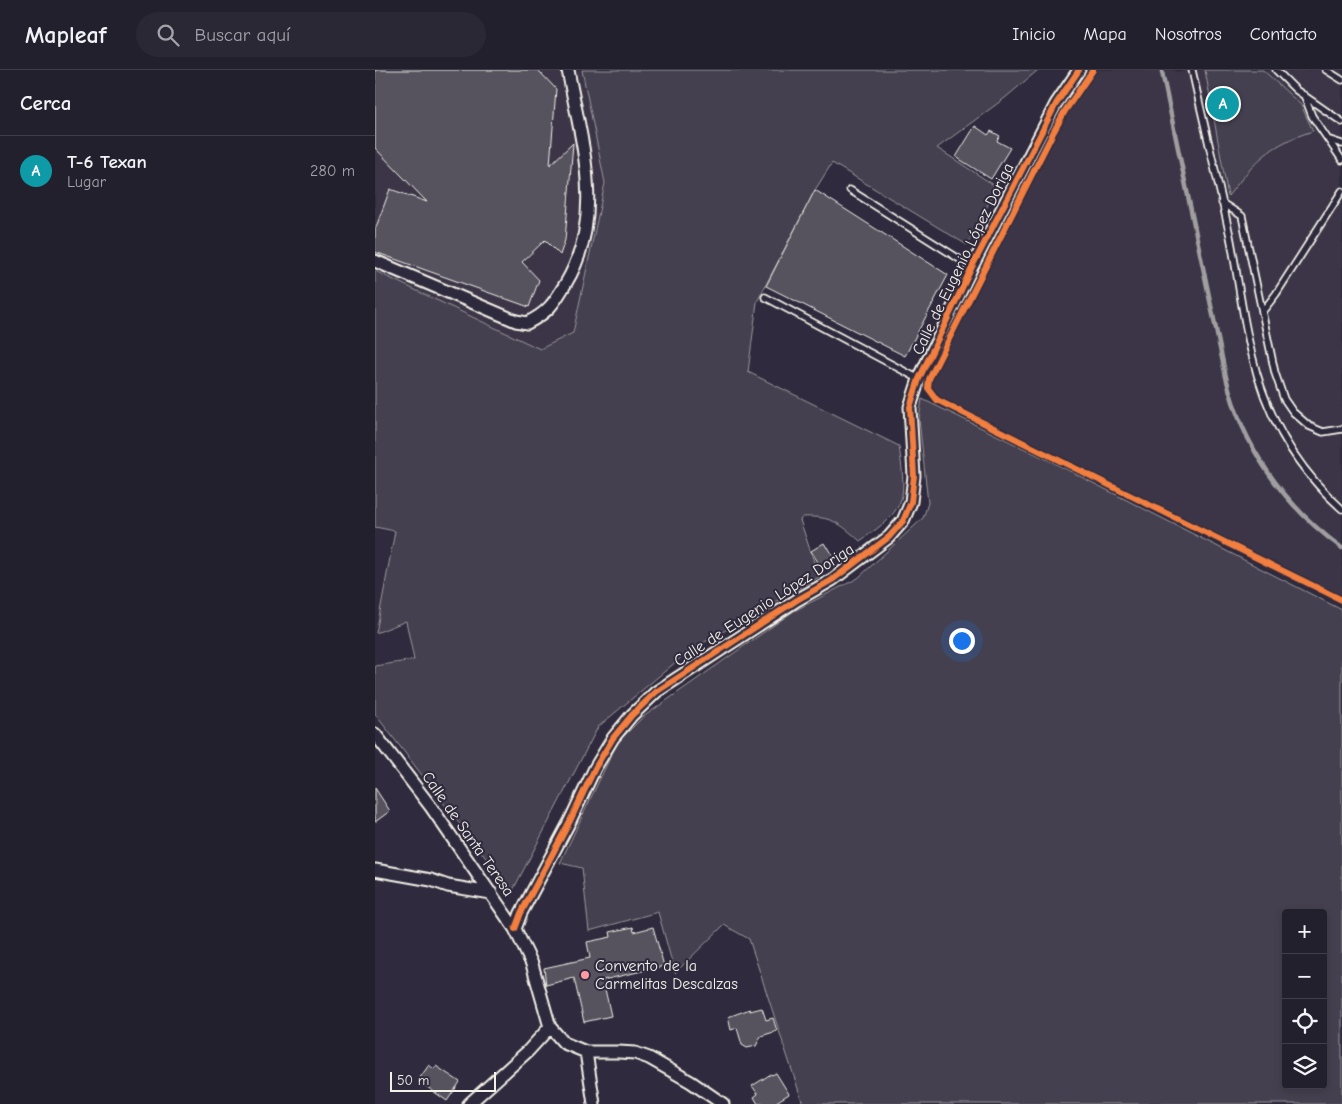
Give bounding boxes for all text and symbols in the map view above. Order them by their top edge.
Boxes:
search box [136,12,486,57]
text: Mapleaf [25,21,106,49]
icon: search [154,21,182,49]
text: Buscar aquí [194,24,290,46]
text: Inicio [1012,24,1056,45]
text: Mapa [1084,24,1127,45]
text: Nosotros [1155,24,1222,45]
text: Contacto [1250,24,1317,45]
pin: A [1207,85,1239,123]
text: Cerca [20,91,71,115]
text: T-6 Texan [67,151,147,173]
street label: Calle de Eugenio López Doriga [909,160,1017,358]
text: A [32,162,40,180]
text: 280 m [310,162,355,180]
text: Lugar [67,173,106,191]
street label: Calle de Eugenio López Doriga [671,540,857,670]
your location [949,628,975,654]
street label: Calle de Santa Teresa [418,768,518,900]
map controls [1282,909,1327,1089]
button: + [1282,909,1327,954]
button: − [1282,954,1327,999]
place label: Convento de la Carmelitas Descalzas [595,957,738,993]
marker: Convento de la Carmelitas Descalzas [579,969,591,981]
button: locate [1282,999,1327,1044]
button: layers [1282,1044,1327,1089]
scale bar [390,1069,496,1092]
text: 50 m [397,1072,429,1089]

